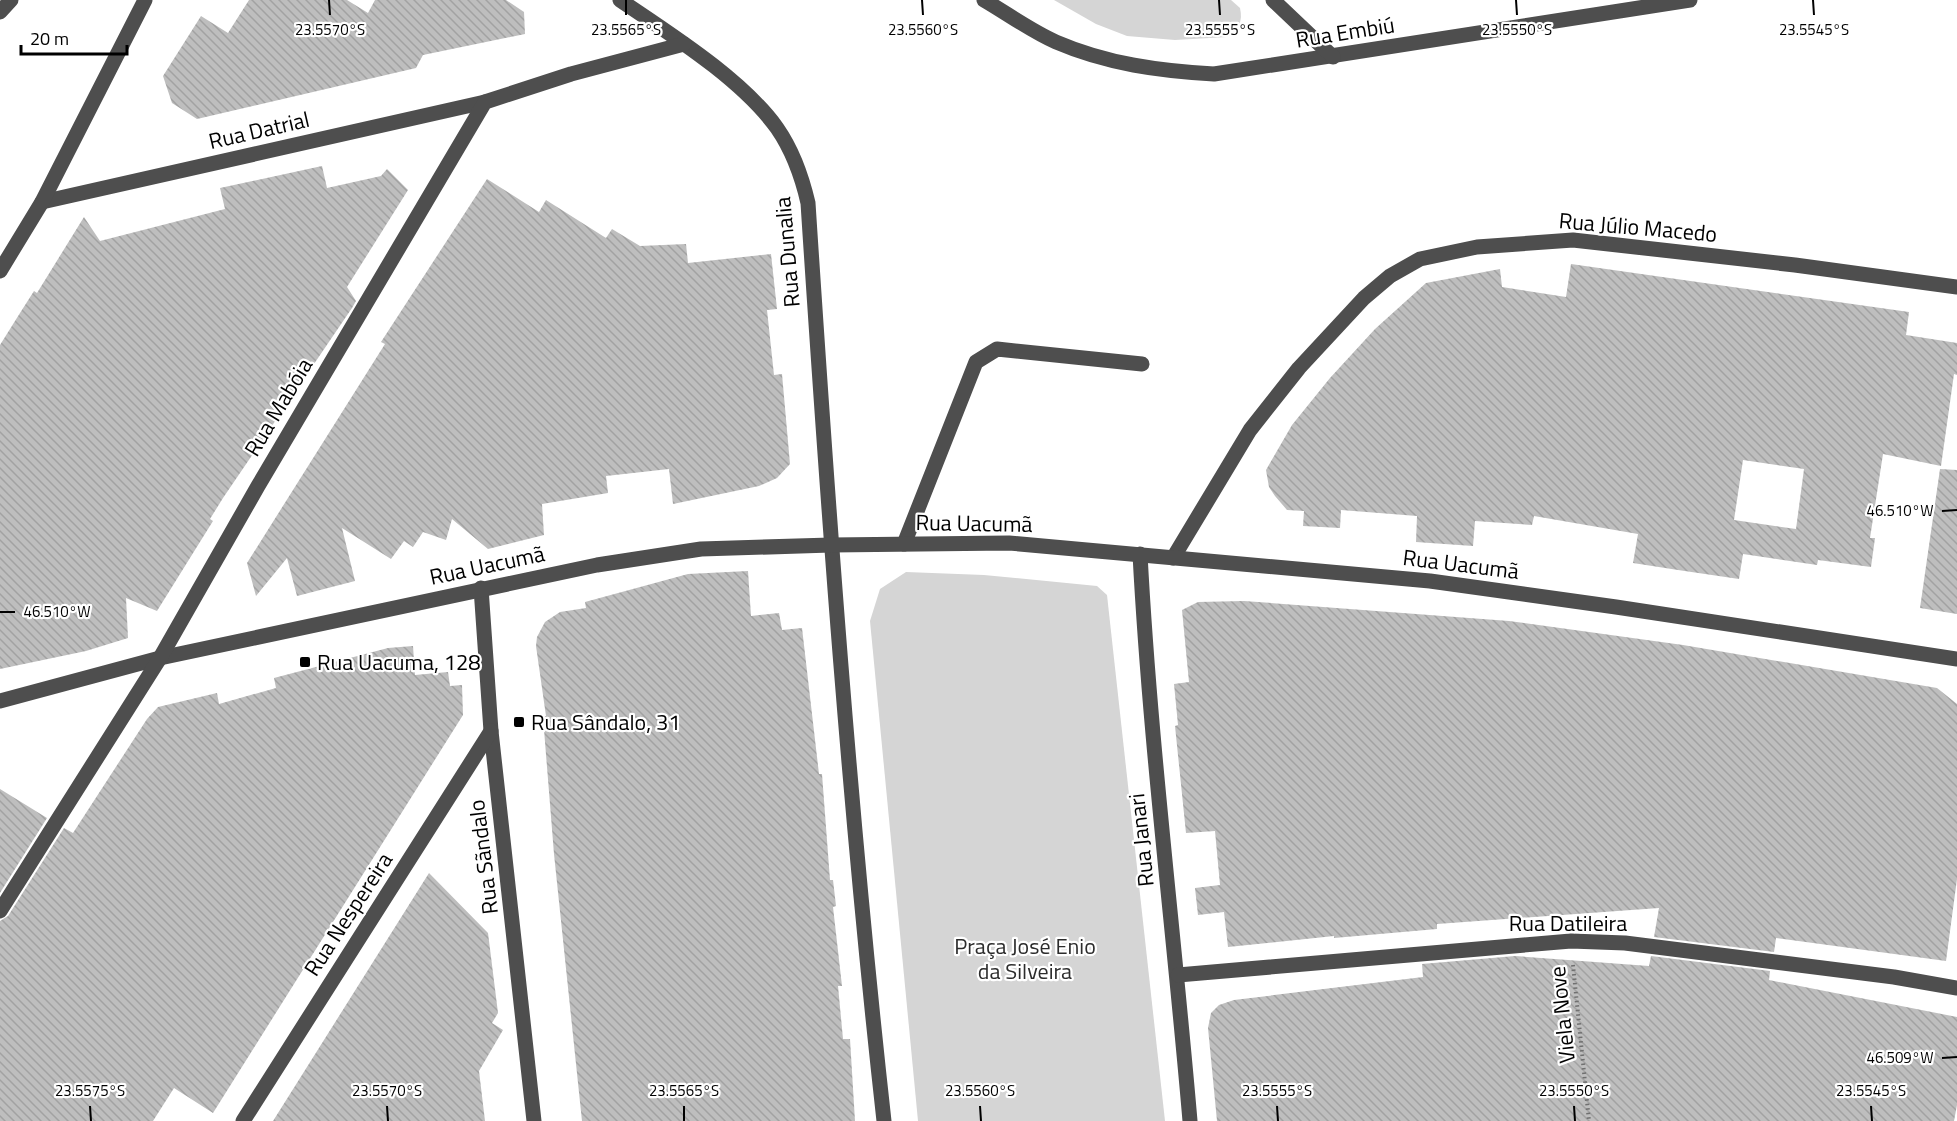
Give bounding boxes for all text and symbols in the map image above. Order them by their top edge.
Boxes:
street label: Rua Embiú [1293,7,1397,57]
scale bar [21,18,128,56]
text: 23.5570°S [295,18,365,41]
text: 23.5565°S [591,18,661,41]
text: 23.5560°S [888,18,958,41]
text: 23.5555°S [1185,18,1255,41]
text: 23.5550°S [1482,18,1552,41]
text: 23.5545°S [1779,18,1849,41]
text: 20 m [30,25,69,52]
street label: Rua Datrial [205,102,313,158]
street label: Rua Dunalia [765,195,809,309]
street label: Rua Júlio Macedo [1557,203,1719,251]
street label: Rua Mabóia [235,351,321,463]
text: 46.510°W [1867,499,1933,522]
street label: Rua Uacumã [915,505,1033,541]
street label: Rua Uacumã [426,536,548,594]
street label: Rua Uacumã [1401,540,1521,588]
text: 46.510°W [24,600,90,623]
place label: Rua Uacuma, 128 [317,645,481,679]
marker: Rua Uacuma, 128 [298,655,312,669]
place label: Rua Sândalo, 31 [531,705,681,739]
marker: Rua Sândalo, 31 [512,715,526,729]
street label: Rua Janari [1119,792,1163,888]
street label: Rua Sãndalo [459,798,507,916]
street label: Rua Nespereira [295,845,401,983]
street label: Rua Datileira [1509,906,1627,940]
park label: Praça José Enio da Silveira [954,929,1096,988]
street label: Viela Nove [1540,965,1584,1065]
text: 46.509°W [1867,1046,1933,1069]
text: 23.5575°S [55,1079,125,1102]
text: 23.5570°S [352,1079,422,1102]
text: 23.5565°S [649,1079,719,1102]
text: 23.5560°S [945,1079,1015,1102]
text: 23.5555°S [1242,1079,1312,1102]
text: 23.5550°S [1539,1079,1609,1102]
text: 23.5545°S [1836,1079,1906,1102]

